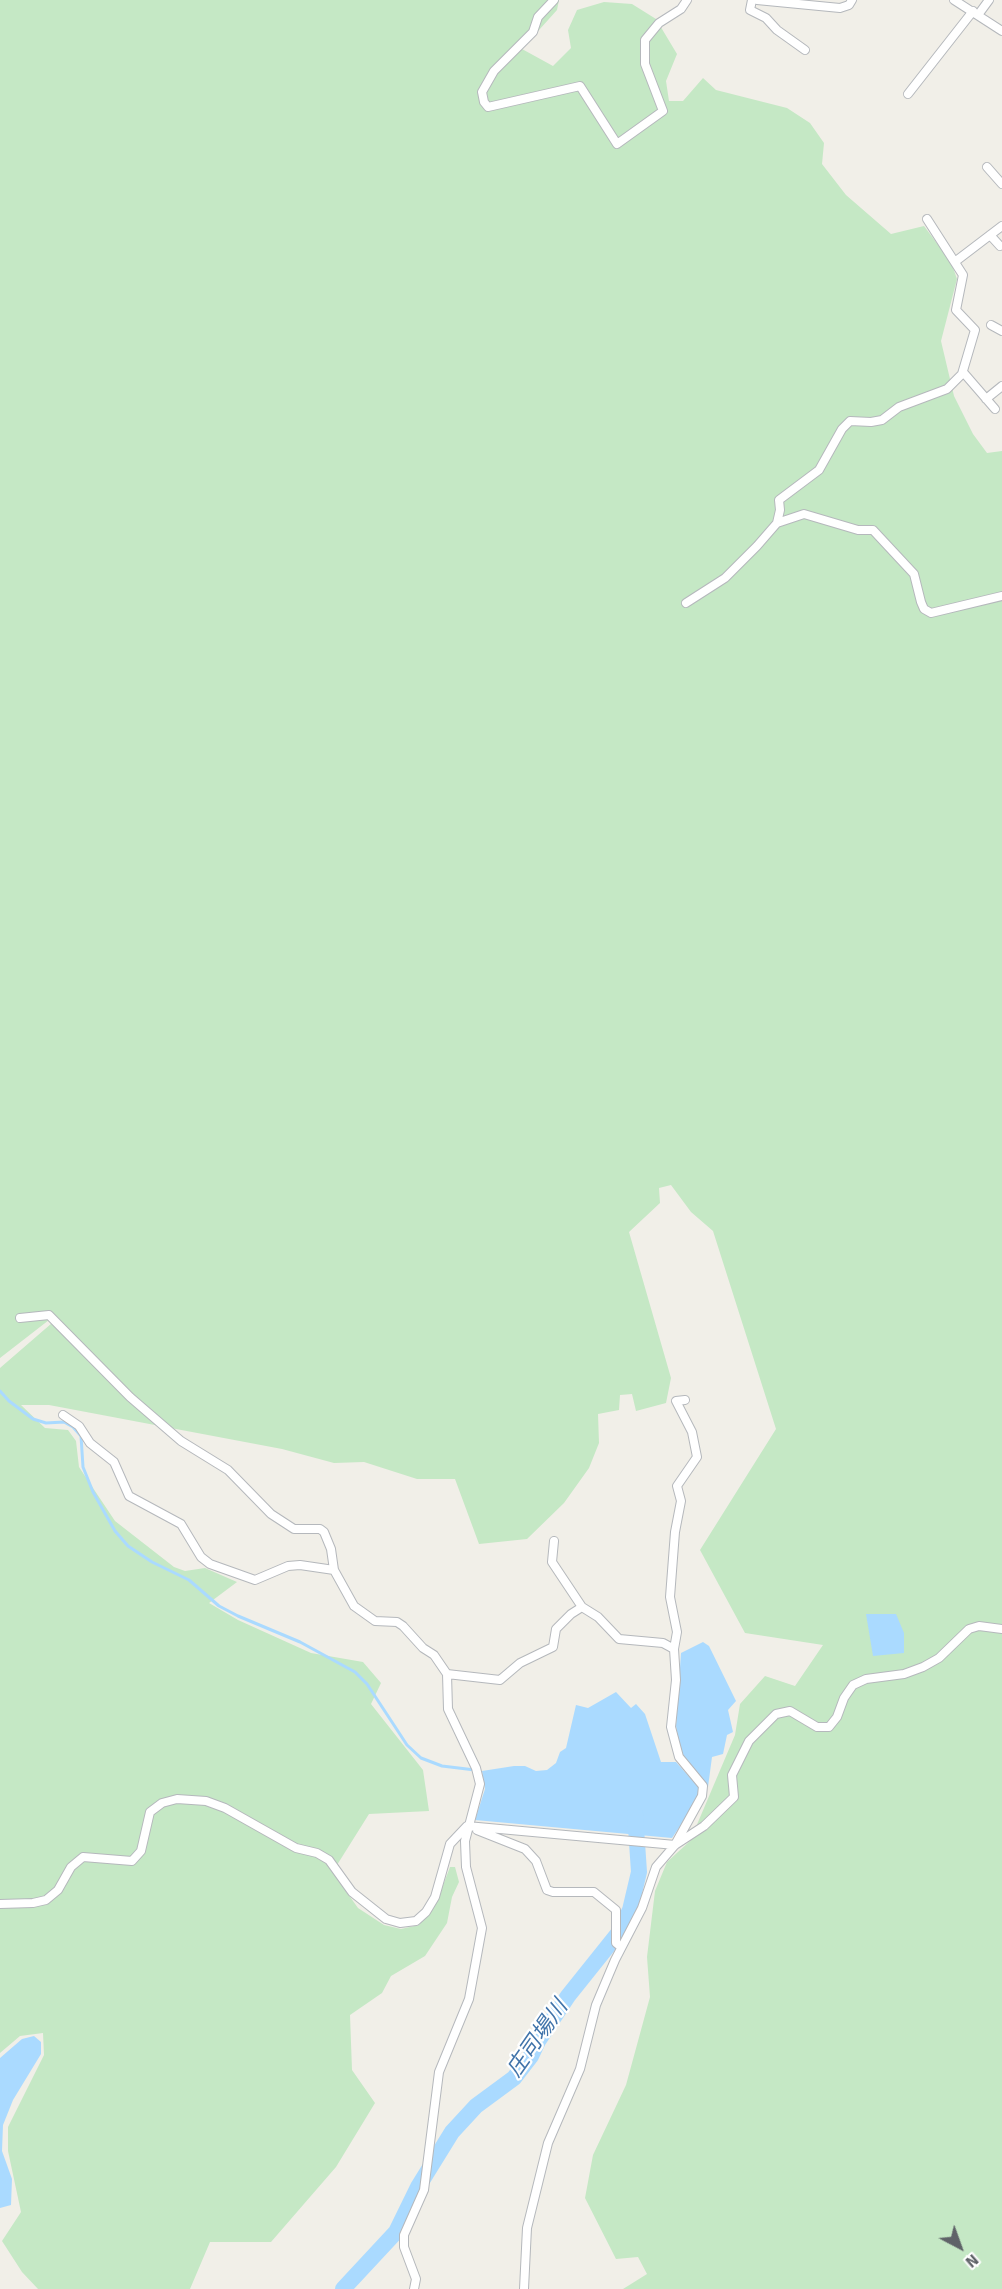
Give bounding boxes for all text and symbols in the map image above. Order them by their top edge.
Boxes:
water label: 庄司場川 [502,1995,574,2083]
north arrow [930,2217,990,2277]
text: N [961,2249,983,2272]

